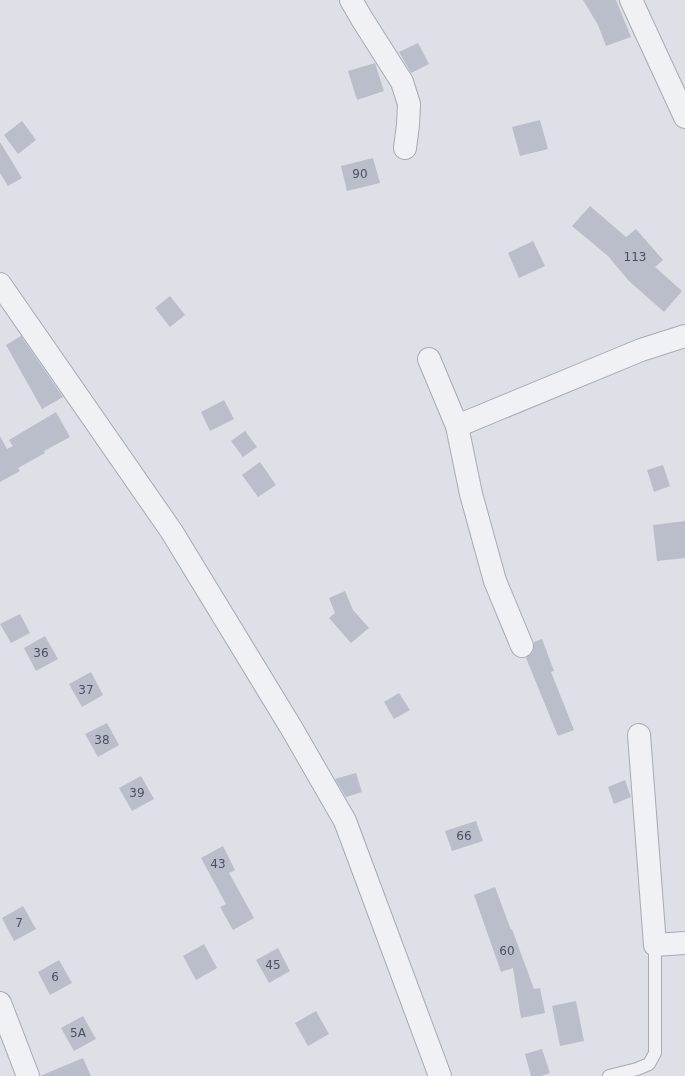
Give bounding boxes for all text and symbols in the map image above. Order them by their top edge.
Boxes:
house number: 90 [352,167,368,181]
house number: 113 [624,250,646,264]
house number: 36 [33,646,49,660]
house number: 37 [78,683,94,697]
house number: 38 [94,733,110,747]
house number: 39 [129,786,145,800]
house number: 66 [456,829,472,843]
house number: 43 [210,857,226,871]
house number: 7 [15,916,23,930]
house number: 60 [499,944,515,958]
house number: 45 [265,958,281,972]
house number: 6 [51,970,59,984]
house number: 5А [70,1026,87,1040]

